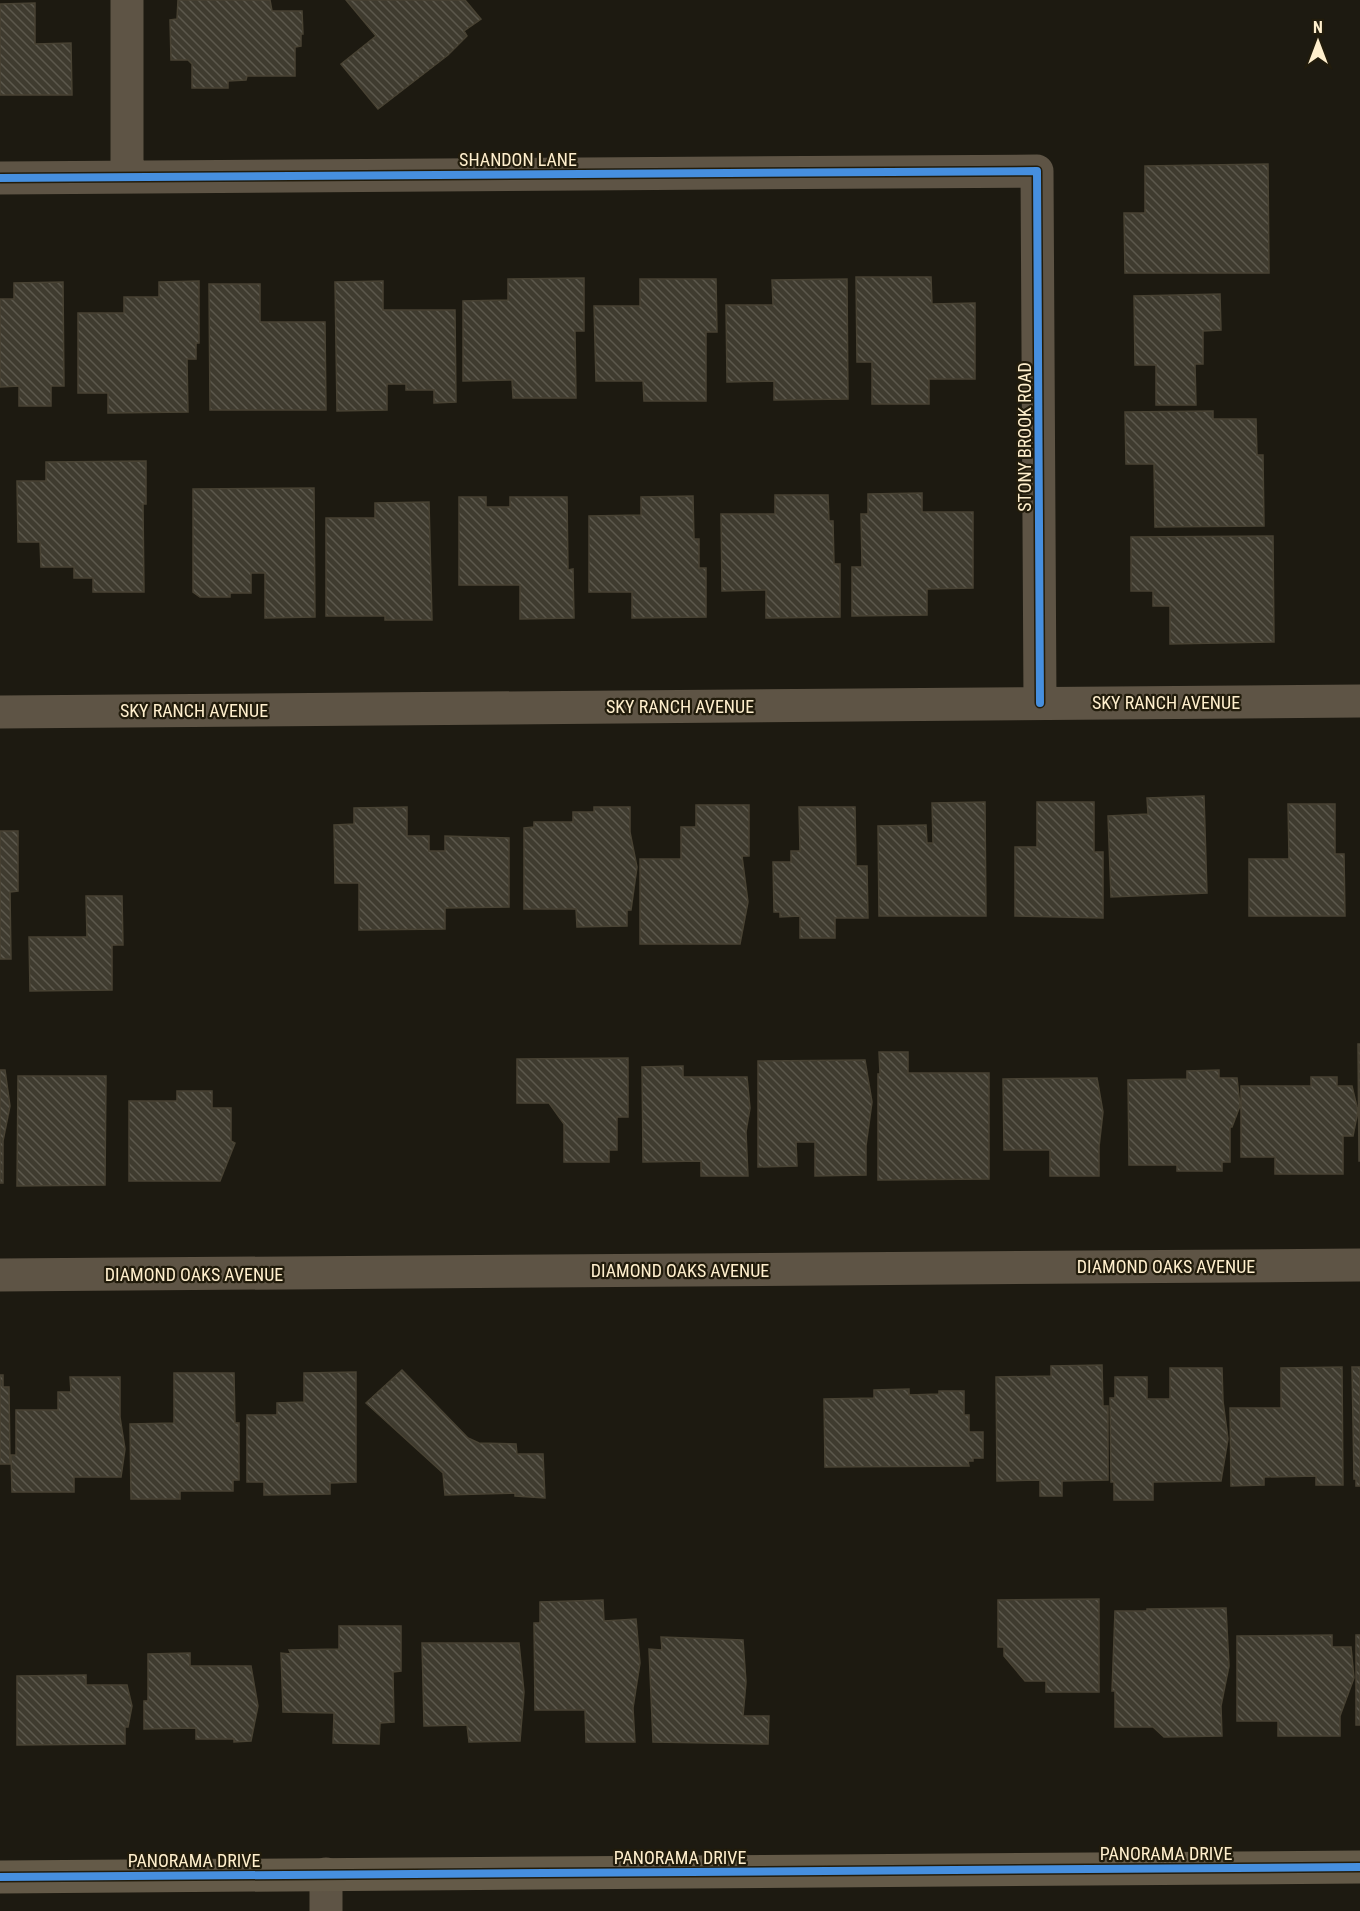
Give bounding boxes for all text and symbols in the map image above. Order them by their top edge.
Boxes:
north arrow [1288,12,1348,72]
text: N [1313,18,1323,37]
street label: SHANDON LANE [459,149,577,170]
street label: STONY BROOK ROAD [1014,362,1035,512]
street label: SKY RANCH AVENUE [1092,692,1240,713]
street label: SKY RANCH AVENUE [606,696,754,717]
street label: SKY RANCH AVENUE [120,700,268,721]
street label: DIAMOND OAKS AVENUE [1077,1256,1255,1277]
street label: DIAMOND OAKS AVENUE [591,1260,769,1281]
street label: DIAMOND OAKS AVENUE [105,1264,283,1285]
street label: PANORAMA DRIVE [1100,1843,1232,1864]
street label: PANORAMA DRIVE [614,1847,746,1868]
street label: PANORAMA DRIVE [128,1850,260,1871]

